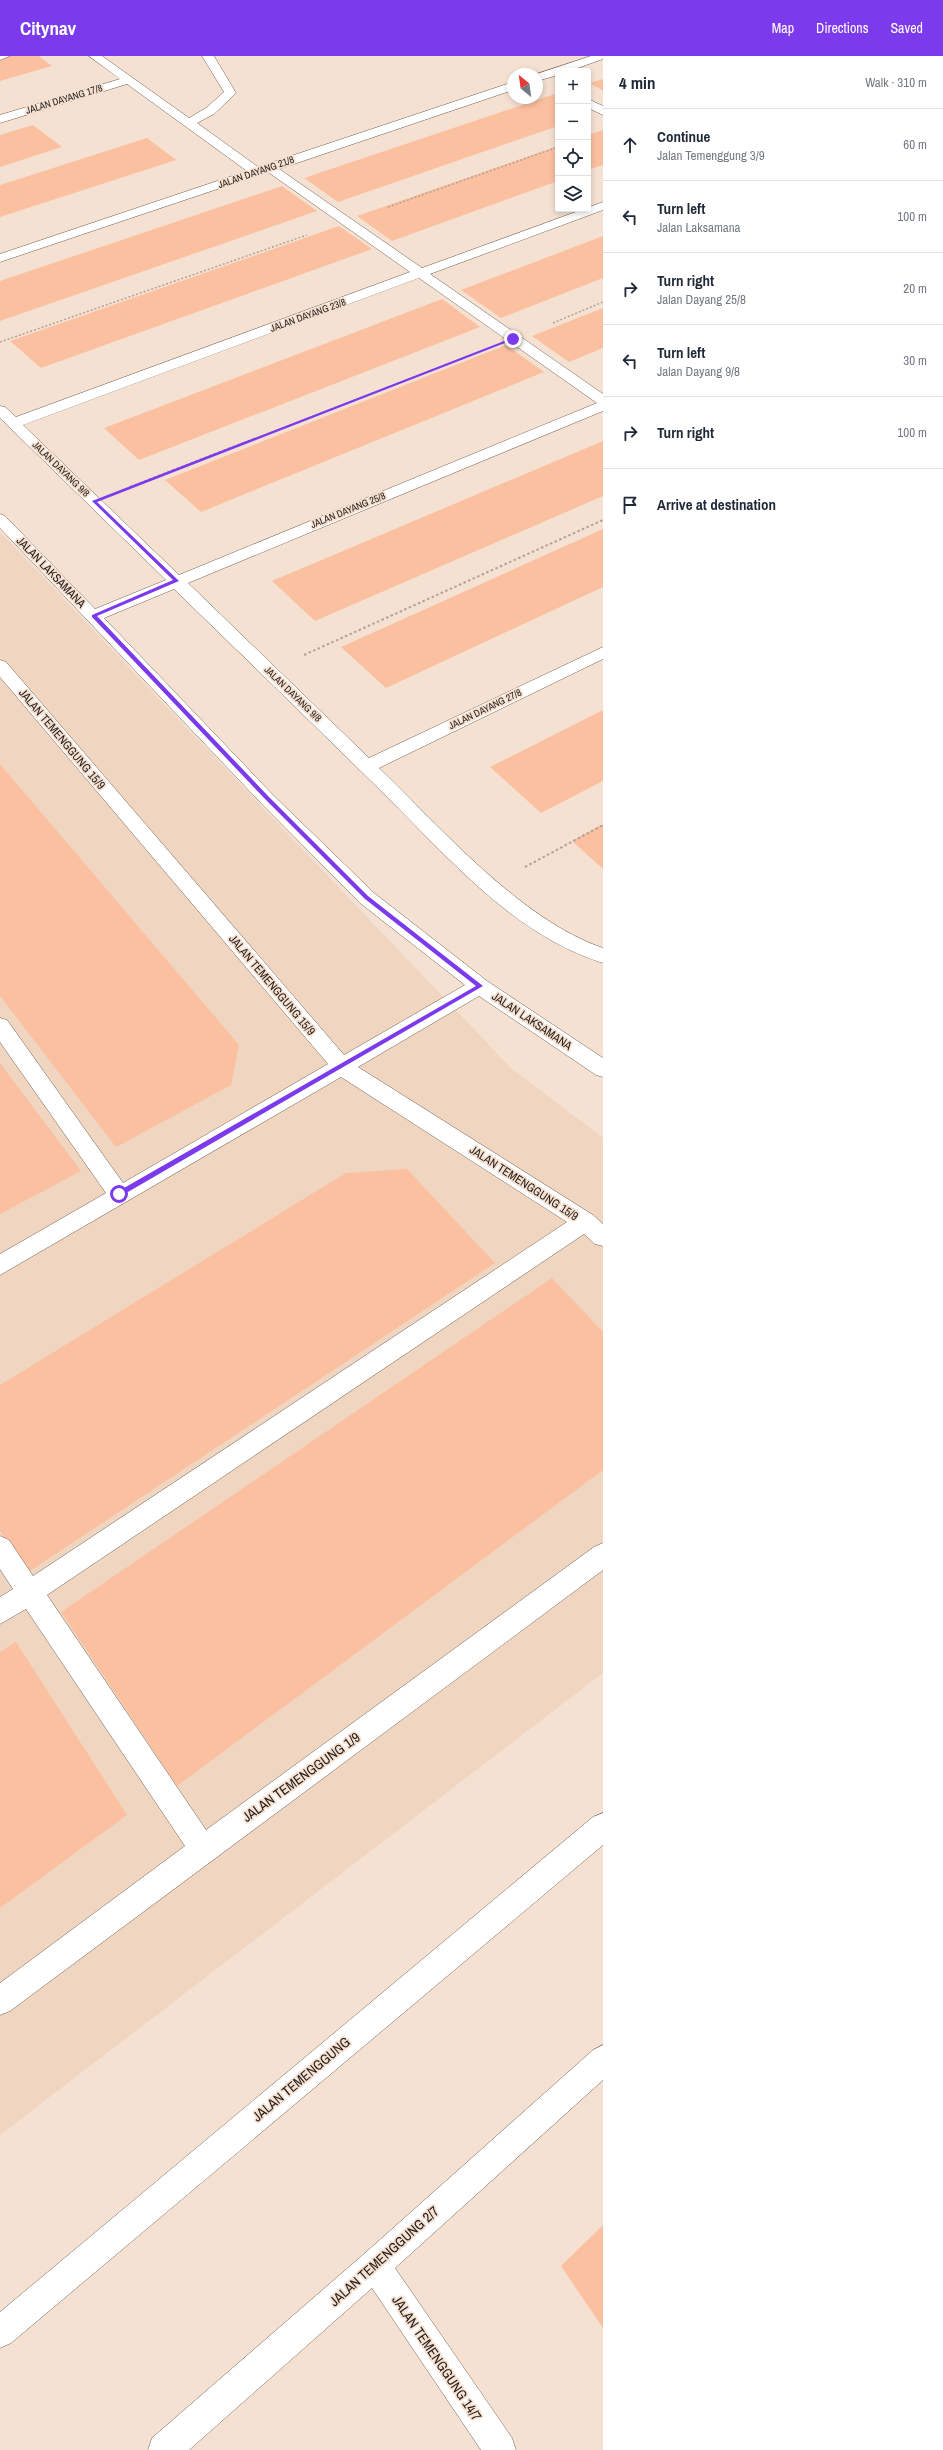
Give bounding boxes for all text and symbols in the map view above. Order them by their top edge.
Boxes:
text: Citynav [20,15,76,41]
text: Map [772,19,794,37]
text: Directions [816,19,868,37]
text: Saved [890,19,923,37]
north arrow [507,68,543,104]
map controls [555,68,591,212]
button: + [555,68,591,104]
text: 4 min [619,71,655,94]
text: Walk · 310 m [865,74,927,91]
street label: JALAN DAYANG 17/8 [24,81,104,117]
button: − [555,104,591,140]
text: Continue [657,126,710,147]
icon: ahead [619,134,641,156]
text: 60 m [903,136,927,153]
button: locate [555,140,591,176]
text: Jalan Temenggung 3/9 [657,147,765,164]
street label: JALAN DAYANG 21/8 [216,153,296,191]
button: layers [555,176,591,212]
text: Turn left [657,198,705,219]
icon: left [619,206,641,228]
text: 100 m [897,208,927,225]
text: Jalan Laksamana [657,219,741,236]
text: Turn right [657,270,714,291]
icon: right [619,278,641,300]
text: 20 m [903,280,927,297]
text: Jalan Dayang 25/8 [657,291,746,308]
street label: JALAN DAYANG 23/8 [268,295,348,335]
route end [504,330,522,348]
text: Turn left [657,342,705,363]
icon: left [619,350,641,372]
text: 30 m [903,352,927,369]
text: Jalan Dayang 9/8 [657,363,740,380]
icon: right [619,422,641,444]
text: Turn right [657,422,714,443]
text: 100 m [897,424,927,441]
street label: JALAN DAYANG 9/8 [30,438,93,500]
street label: JALAN DAYANG 25/8 [309,489,388,531]
icon: arrive [619,494,641,516]
text: Arrive at destination [657,494,776,515]
street label: JALAN LAKSAMANA [13,533,90,612]
street label: JALAN DAYANG 9/8 [262,663,325,725]
street label: JALAN TEMENGGUNG 15/9 [15,685,109,793]
street label: JALAN DAYANG 27/8 [446,686,524,732]
street label: JALAN TEMENGGUNG 15/9 [225,931,319,1039]
street label: JALAN LAKSAMANA [489,988,576,1054]
street label: JALAN TEMENGGUNG 15/9 [467,1142,581,1224]
route start [110,1185,128,1203]
street label: JALAN TEMENGGUNG 1/9 [238,1728,364,1826]
street label: JALAN TEMENGGUNG [248,2033,354,2125]
street label: JALAN TEMENGGUNG 2/7 [325,2202,443,2310]
street label: JALAN TEMENGGUNG 14/7 [388,2292,486,2424]

